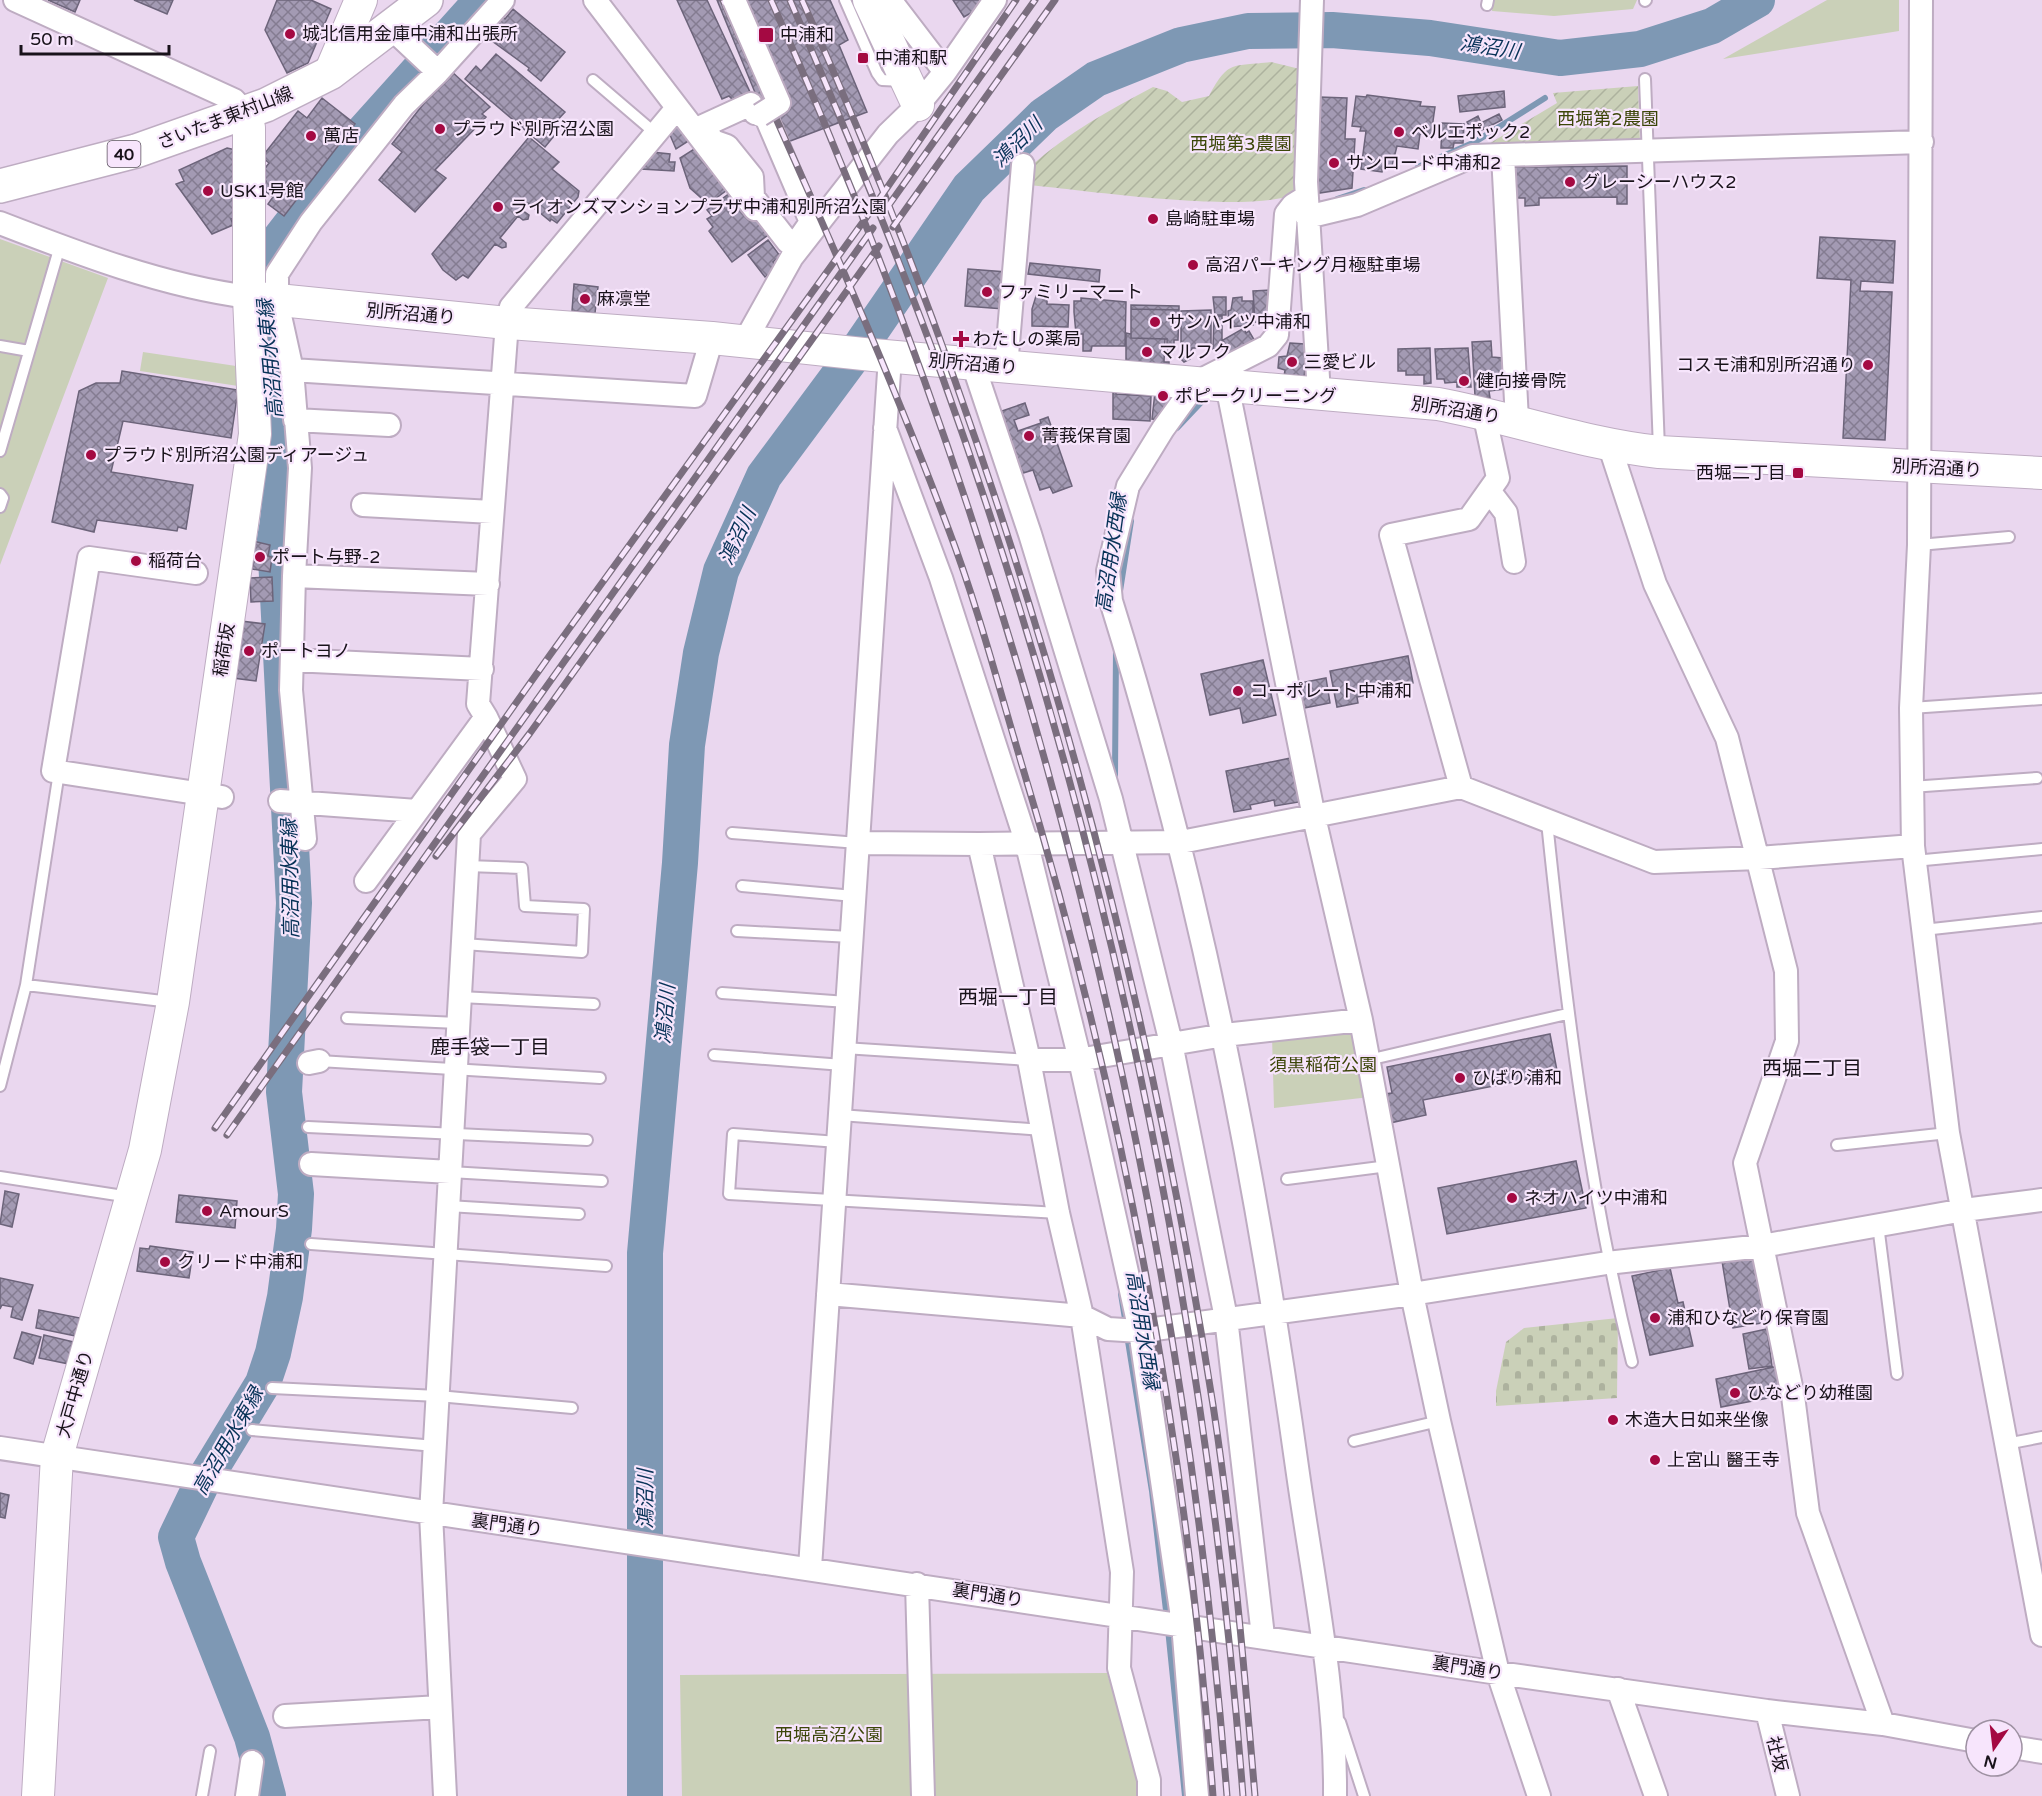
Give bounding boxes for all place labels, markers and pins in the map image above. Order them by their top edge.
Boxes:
place label: 城北信用金庫中浦和出張所 [302,23,518,45]
place label: 中浦和 [780,24,834,46]
marker: 中浦和 [757,26,775,44]
marker: 城北信用金庫中浦和出張所 [283,27,297,41]
place label: 中浦和駅 [875,47,947,69]
marker: 中浦和駅 [856,51,870,65]
place label: プラウド別所沼公園 [452,118,614,140]
place label: ベルエポック2 [1411,121,1530,143]
marker: プラウド別所沼公園 [433,122,447,136]
place label: 萬店 [323,125,359,147]
marker: ベルエポック2 [1392,125,1406,139]
marker: 萬店 [304,129,318,143]
place label: サンロード中浦和2 [1346,152,1501,174]
marker: サンロード中浦和2 [1327,156,1341,170]
place label: グレーシーハウス2 [1582,171,1737,193]
marker: グレーシーハウス2 [1563,175,1577,189]
place label: USK1号館 [220,180,304,202]
marker: USK1号館 [201,184,215,198]
place label: ライオンズマンションプラザ中浦和別所沼公園 [510,196,887,218]
marker: ライオンズマンションプラザ中浦和別所沼公園 [491,200,505,214]
place label: 島崎駐車場 [1165,208,1255,230]
marker: 島崎駐車場 [1146,212,1160,226]
place label: 高沼パーキング月極駐車場 [1205,254,1420,276]
marker: 高沼パーキング月極駐車場 [1186,258,1200,272]
place label: ファミリーマート [999,281,1143,303]
marker: ファミリーマート [980,285,994,299]
place label: 麻凛堂 [597,288,651,310]
marker: 麻凛堂 [578,292,592,306]
place label: サンハイツ中浦和 [1167,311,1311,333]
marker: サンハイツ中浦和 [1148,315,1162,329]
place label: わたしの薬局 [973,328,1081,350]
marker: わたしの薬局 [954,332,968,346]
place label: マルフク [1159,341,1231,363]
marker: マルフク [1140,345,1154,359]
place label: 三愛ビル [1304,351,1376,373]
place label: コスモ浦和別所沼通り [1676,354,1856,376]
marker: 三愛ビル [1285,355,1299,369]
marker: コスモ浦和別所沼通り [1861,358,1875,372]
place label: 健向接骨院 [1476,370,1566,392]
marker: 健向接骨院 [1457,374,1471,388]
place label: ポピークリーニング [1175,385,1337,407]
marker: ポピークリーニング [1156,389,1170,403]
place label: 菁莪保育園 [1041,425,1131,447]
marker: 菁莪保育園 [1022,429,1036,443]
place label: プラウド別所沼公園ディアージュ [103,444,369,466]
marker: プラウド別所沼公園ディアージュ [84,448,98,462]
place label: 西堀二丁目 [1696,462,1786,484]
marker: 西堀二丁目 [1791,466,1805,480]
place label: ポート与野-2 [272,546,381,568]
place label: 稲荷台 [148,550,202,572]
marker: ポート与野-2 [253,550,267,564]
marker: 稲荷台 [129,554,143,568]
place label: ポートヨノ [261,640,351,662]
marker: ポートヨノ [242,644,256,658]
place label: コーポレート中浦和 [1250,680,1412,702]
marker: コーポレート中浦和 [1231,684,1245,698]
place label: ひばり浦和 [1472,1067,1562,1089]
marker: ひばり浦和 [1453,1071,1467,1085]
place label: ネオハイツ中浦和 [1524,1187,1668,1209]
marker: ネオハイツ中浦和 [1505,1191,1519,1205]
place label: AmourS [219,1200,289,1222]
marker: AmourS [200,1204,214,1218]
place label: クリード中浦和 [177,1251,303,1273]
marker: クリード中浦和 [158,1255,172,1269]
place label: 浦和ひなどり保育園 [1667,1307,1829,1329]
marker: 浦和ひなどり保育園 [1648,1311,1662,1325]
place label: ひなどり幼稚園 [1747,1382,1873,1404]
marker: ひなどり幼稚園 [1728,1386,1742,1400]
place label: 木造大日如来坐像 [1625,1409,1769,1431]
marker: 木造大日如来坐像 [1606,1413,1620,1427]
place label: 上宮山 醫王寺 [1667,1449,1780,1471]
marker: 上宮山 醫王寺 [1648,1453,1662,1467]

